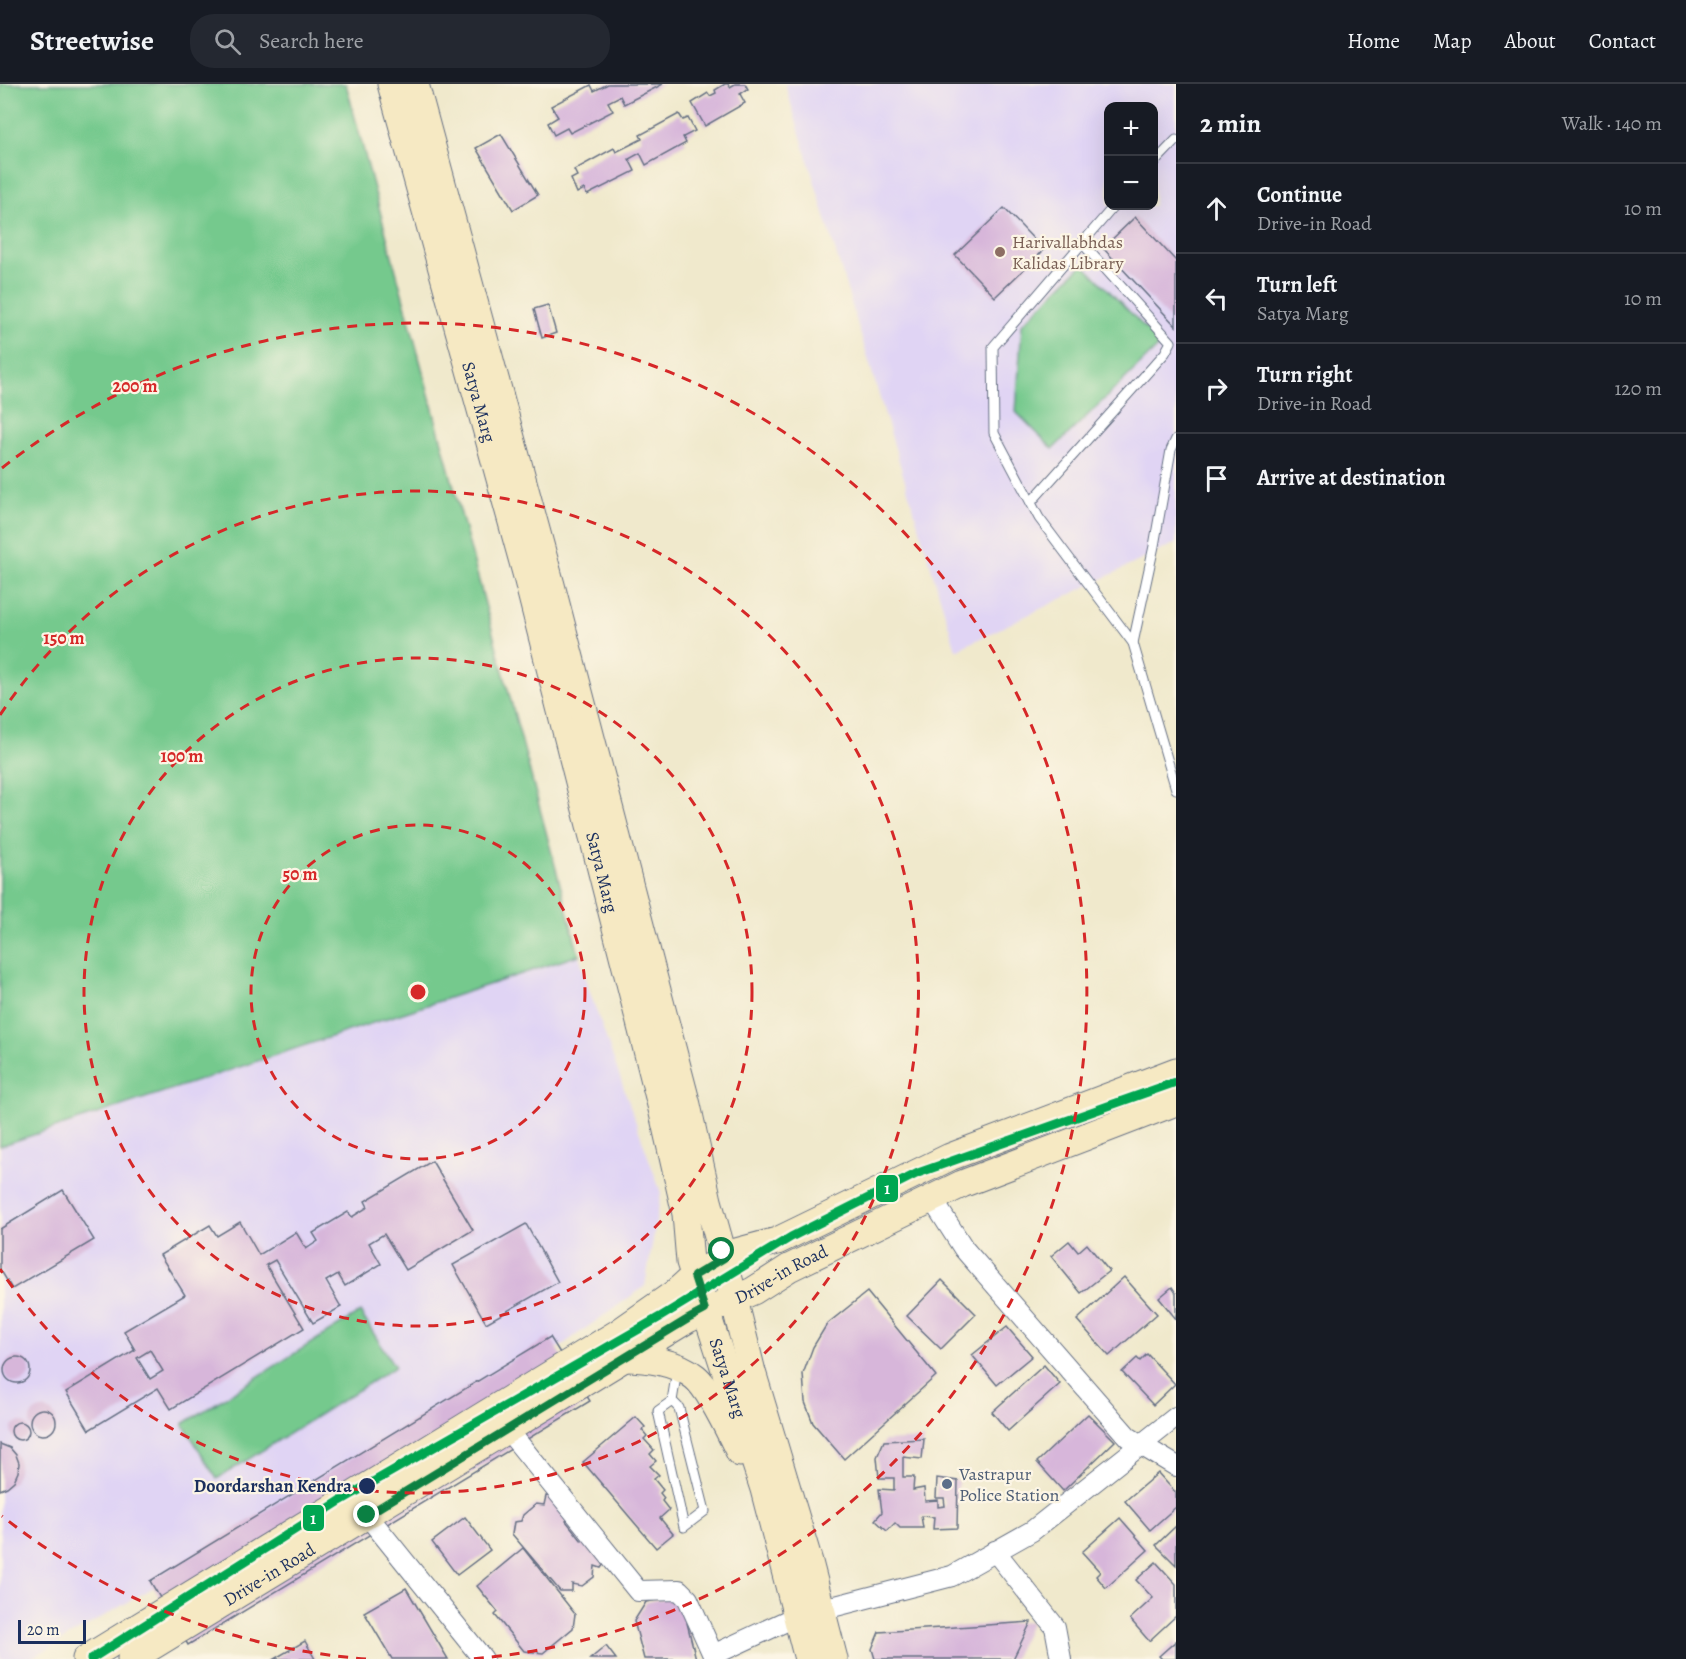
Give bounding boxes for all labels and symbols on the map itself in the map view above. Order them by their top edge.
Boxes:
place label: Harivallabhdas Kalidas Library [1012,230,1124,275]
marker: Harivallabhdas Kalidas Library [993,245,1007,259]
street label: Satya Marg [456,359,501,445]
text: 200 m [112,374,158,398]
text: 150 m [43,626,85,650]
text: 100 m [161,744,203,768]
street label: Satya Marg [580,829,624,915]
text: 50 m [283,862,317,886]
centre of rings [408,982,428,1002]
line badge: 1 [875,1174,899,1203]
text: 1 [884,1178,890,1200]
route start [708,1237,734,1263]
street label: Drive-in Road [731,1239,832,1310]
street label: Satya Marg [704,1335,752,1421]
place label: Vastrapur Police Station [958,1462,1059,1507]
place label: Doordarshan Kendra [194,1474,352,1498]
marker: Doordarshan Kendra [357,1476,377,1496]
marker: Vastrapur Police Station [940,1477,954,1491]
route end [353,1501,379,1527]
line badge: 1 [302,1504,325,1532]
text: 1 [310,1508,316,1530]
street label: Drive-in Road [219,1537,320,1612]
scale bar [18,1617,86,1644]

